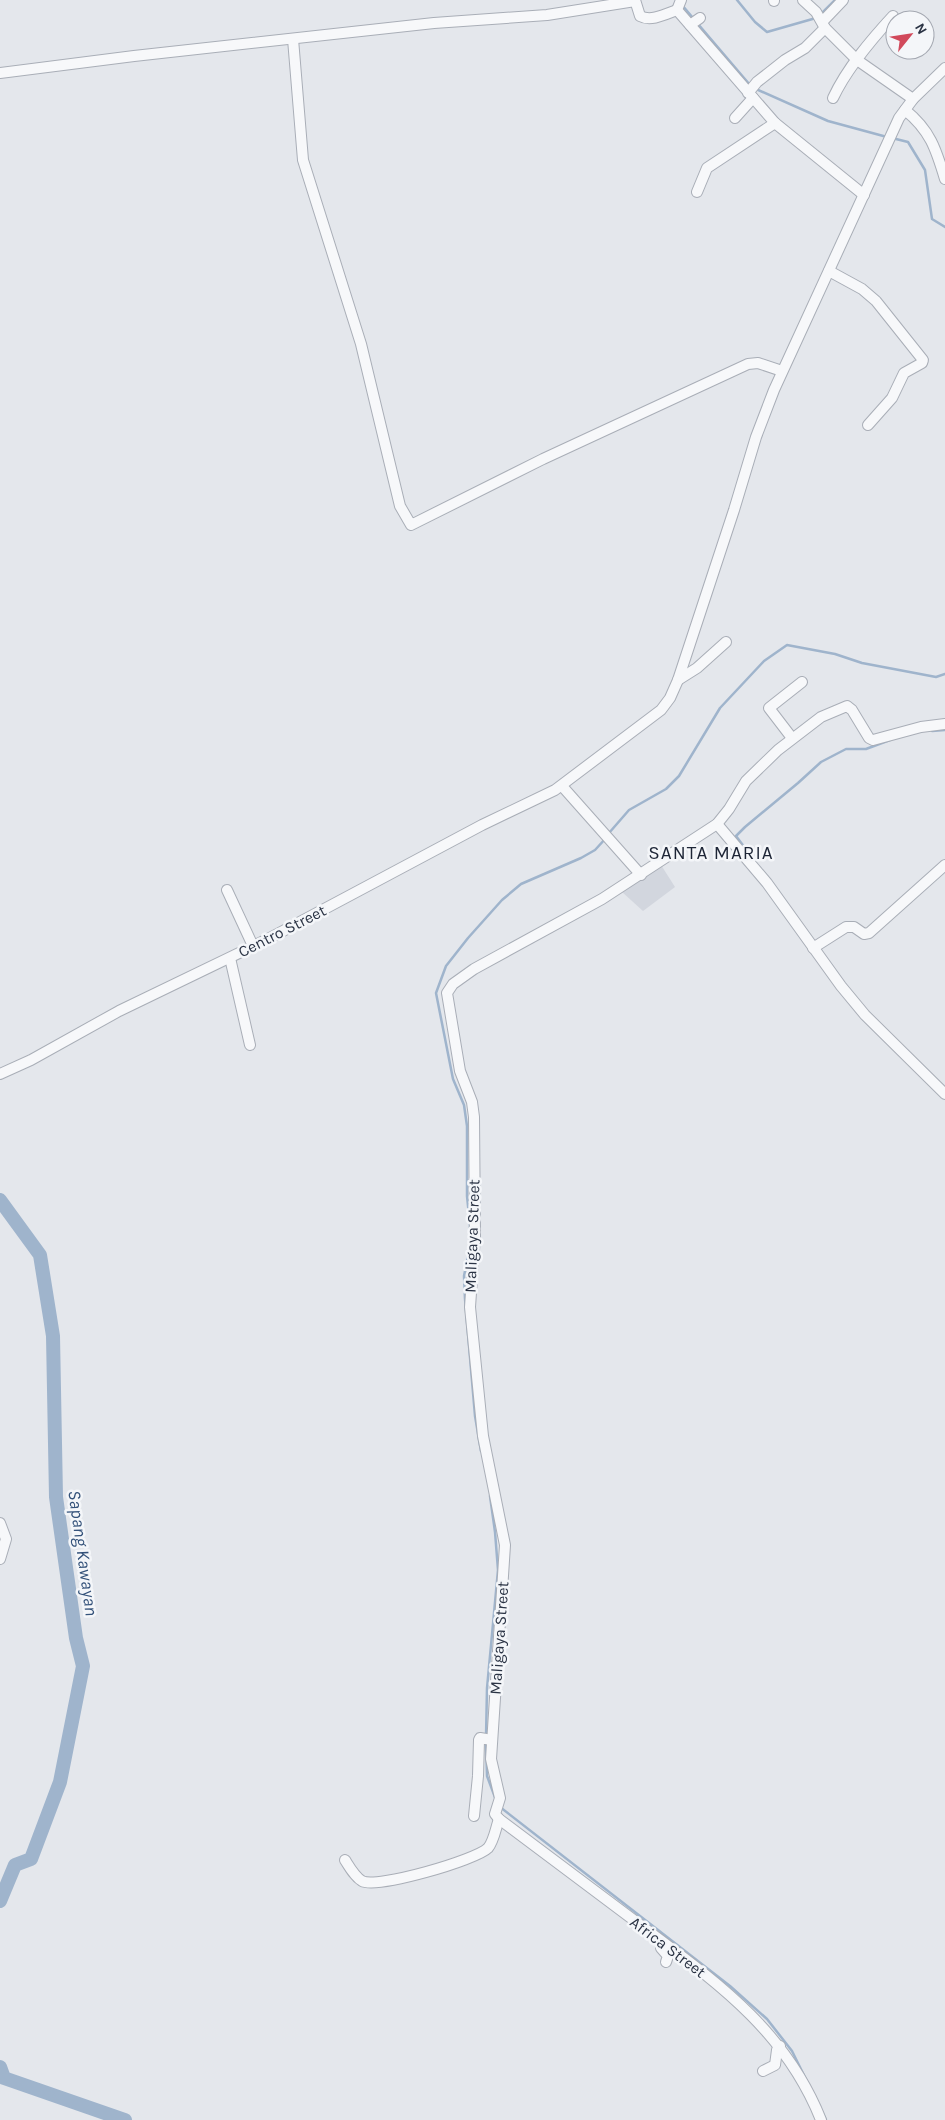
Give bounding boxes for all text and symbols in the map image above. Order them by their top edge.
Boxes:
north arrow [885,10,935,60]
text: N [911,20,931,37]
district label: SANTA MARIA [648,842,774,864]
street label: Centro Street [235,901,329,961]
street label: Maligaya Street [461,1179,483,1293]
water label: Sapang Kawayan [63,1489,103,1617]
street label: Maligaya Street [486,1581,512,1695]
street label: Africa Street [626,1912,710,1982]

